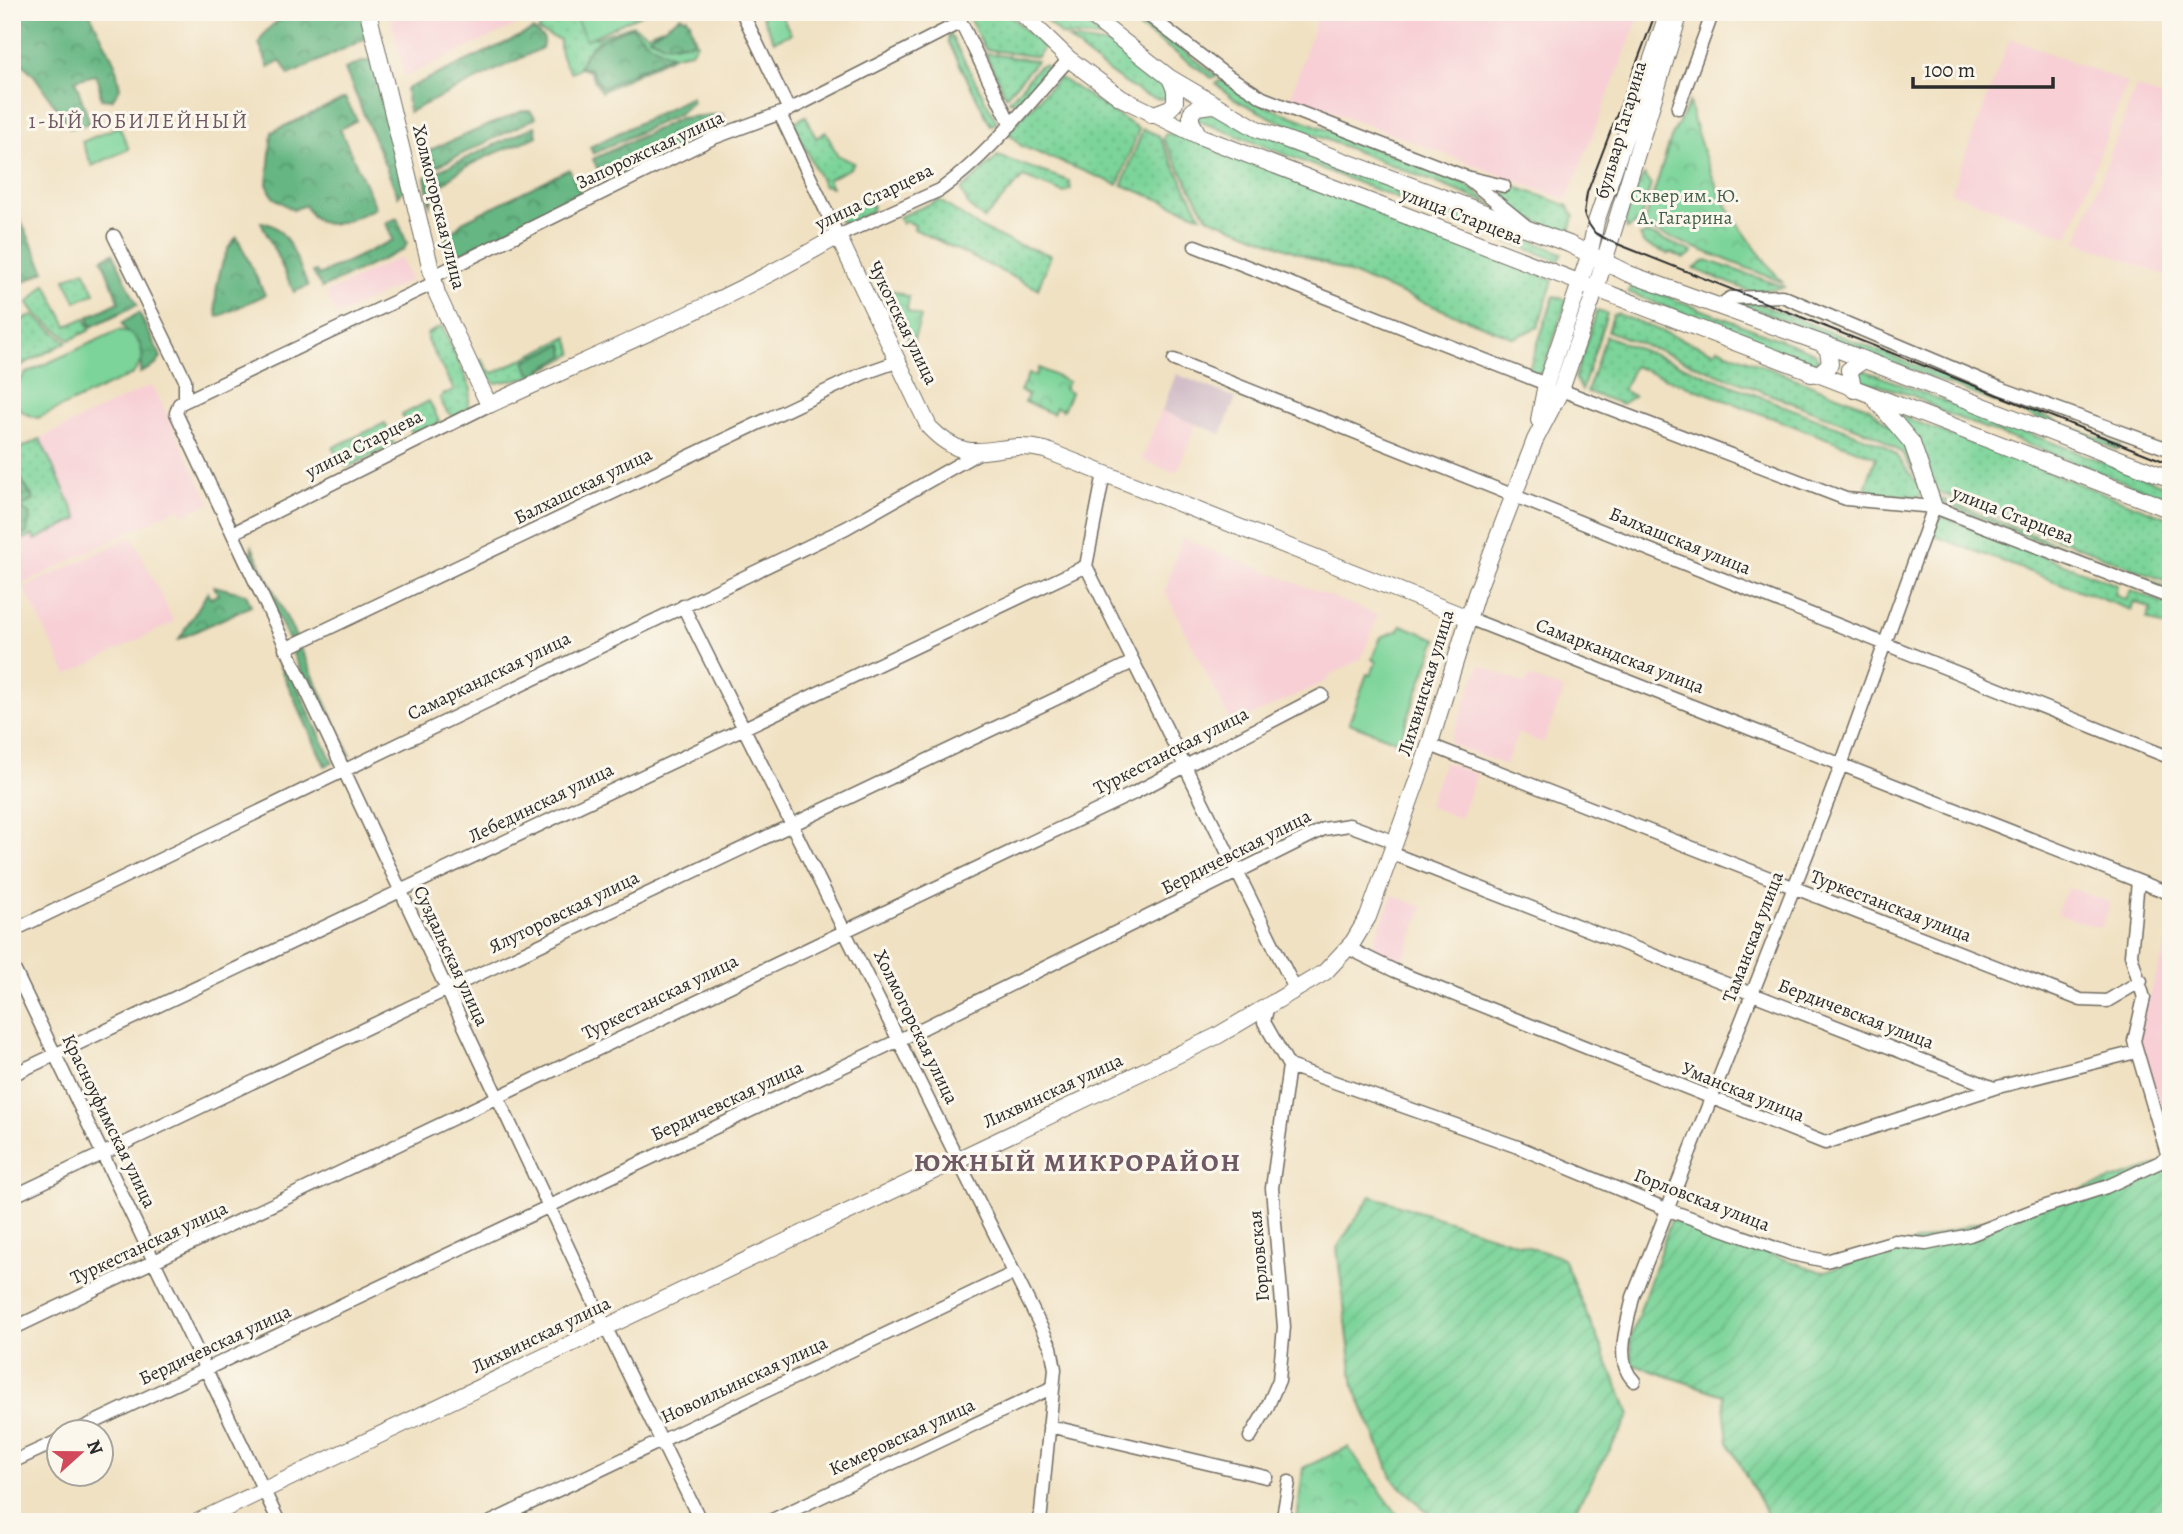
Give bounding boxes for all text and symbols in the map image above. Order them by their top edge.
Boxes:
scale bar [1913,46,2054,90]
text: 100 m [1924,56,1975,84]
street label: бульвар Гагарина [1589,58,1653,202]
street label: Запорожская улица [572,104,728,196]
district label: 1-ЫЙ ЮБИЛЕЙНЫЙ [29,107,249,135]
street label: Холмогорская улица [406,122,472,292]
street label: улица Старцева [810,157,938,237]
street label: улица Старцева [1396,181,1527,251]
park label: Сквер им. Ю. А. Гагарина [1630,183,1740,231]
street label: Чукотская улица [862,257,944,390]
street label: улица Старцева [300,403,427,485]
street label: Балхашская улица [510,441,657,531]
street label: улица Старцева [1947,480,2078,550]
street label: Балхашская улица [1605,501,1755,581]
street label: Лихвинская улица [1391,606,1461,759]
street label: Самаркандская улица [1532,612,1708,700]
street label: Самаркандская улица [403,625,575,727]
street label: Туркестанская улица [1089,701,1253,801]
street label: Лебединская улица [464,756,618,849]
street label: Бердичевская улица [1157,803,1316,901]
street label: Туркестанская улица [1807,863,1975,949]
street label: Ялуторовская улица [484,864,644,960]
street label: Таманская улица [1716,867,1790,1006]
street label: Суздальская улица [407,882,495,1031]
street label: Холмогорская улица [867,945,965,1109]
street label: Туркестанская улица [578,948,743,1046]
street label: Бердичевская улица [1774,972,1938,1056]
street label: Красноуфимская улица [56,1030,163,1213]
street label: Лихвинская улица [979,1047,1127,1135]
street label: Бердичевская улица [647,1054,808,1148]
street label: Уманская улица [1678,1055,1809,1129]
district label: ЮЖНЫЙ МИКРОРАЙОН [914,1145,1242,1180]
street label: Горловская улица [1630,1162,1774,1238]
street label: Туркестанская улица [66,1195,232,1291]
street label: Горловская [1242,1209,1276,1303]
street label: Лихвинская улица [467,1290,615,1380]
street label: Бердичевская улица [135,1298,296,1392]
street label: Новоильинская улица [656,1330,832,1430]
street label: Кемеровская улица [825,1392,979,1482]
north arrow [46,1418,116,1488]
text: N [80,1436,110,1459]

